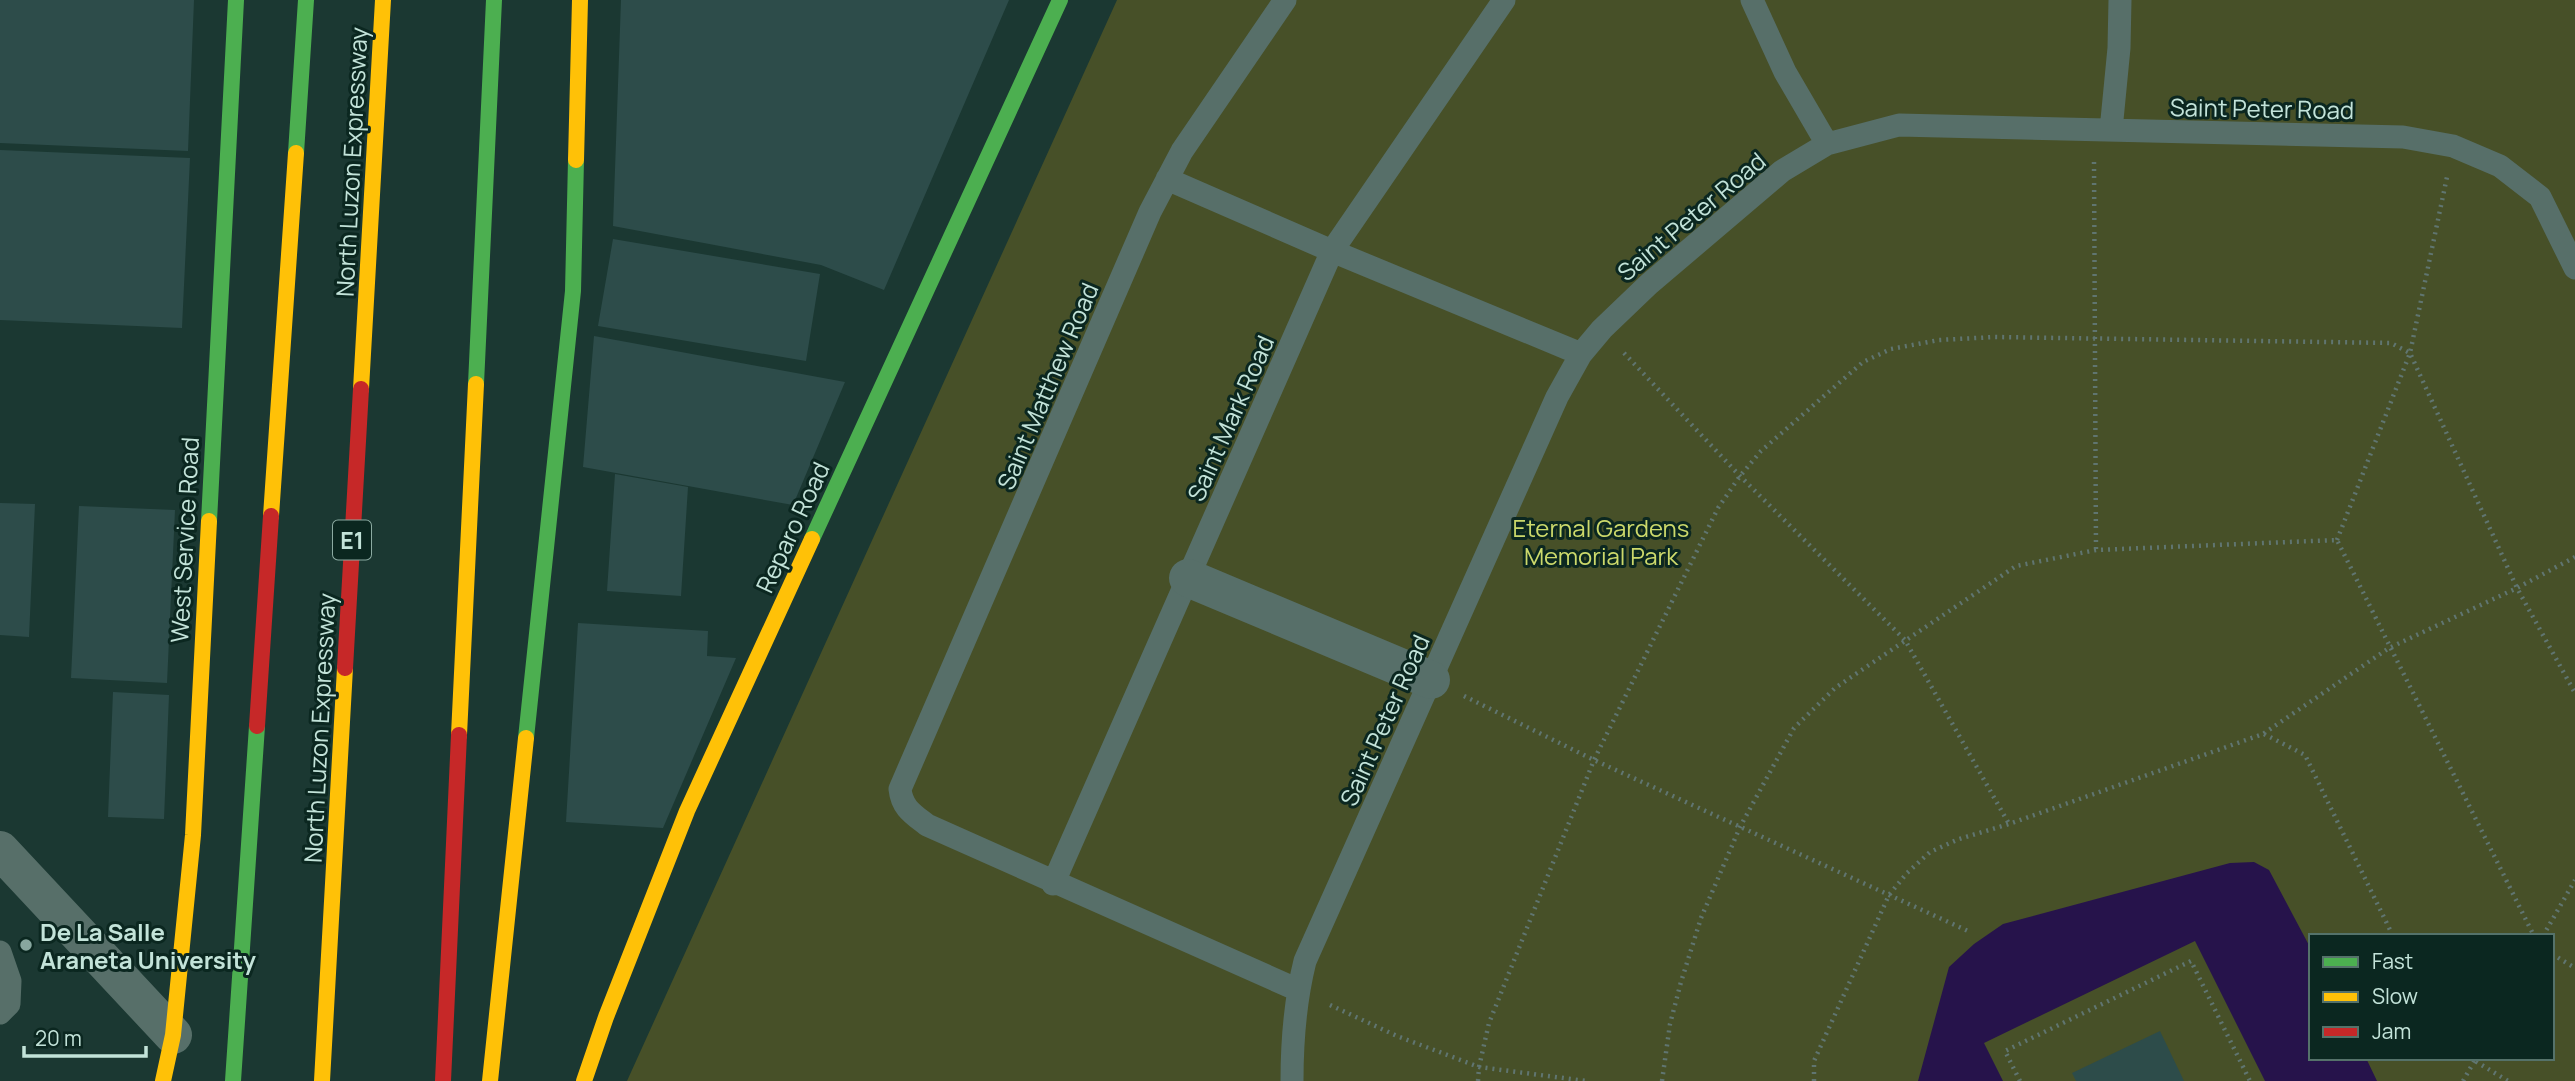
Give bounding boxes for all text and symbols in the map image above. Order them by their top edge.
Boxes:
street label: North Luzon Expressway [327,26,375,298]
street label: Saint Peter Road [2170,90,2354,126]
street label: Saint Peter Road [1610,144,1772,288]
street label: Saint Matthew Road [989,278,1105,494]
street label: Saint Mark Road [1179,330,1281,506]
street label: West Service Road [162,436,206,644]
street label: Reparo Road [747,456,837,598]
park label: Eternal Gardens Memorial Park [1513,511,1689,572]
road number: E1 [333,520,371,560]
street label: North Luzon Expressway [295,592,343,864]
street label: Saint Peter Road [1331,629,1437,811]
place label: De La Salle Araneta University [40,915,257,976]
legend [2309,934,2554,1060]
marker: De La Salle Araneta University [18,937,34,953]
text: Fast [2372,947,2413,975]
text: Slow [2372,982,2418,1010]
scale bar [24,1014,147,1058]
text: Jam [2372,1017,2411,1045]
text: 20 m [35,1024,82,1052]

